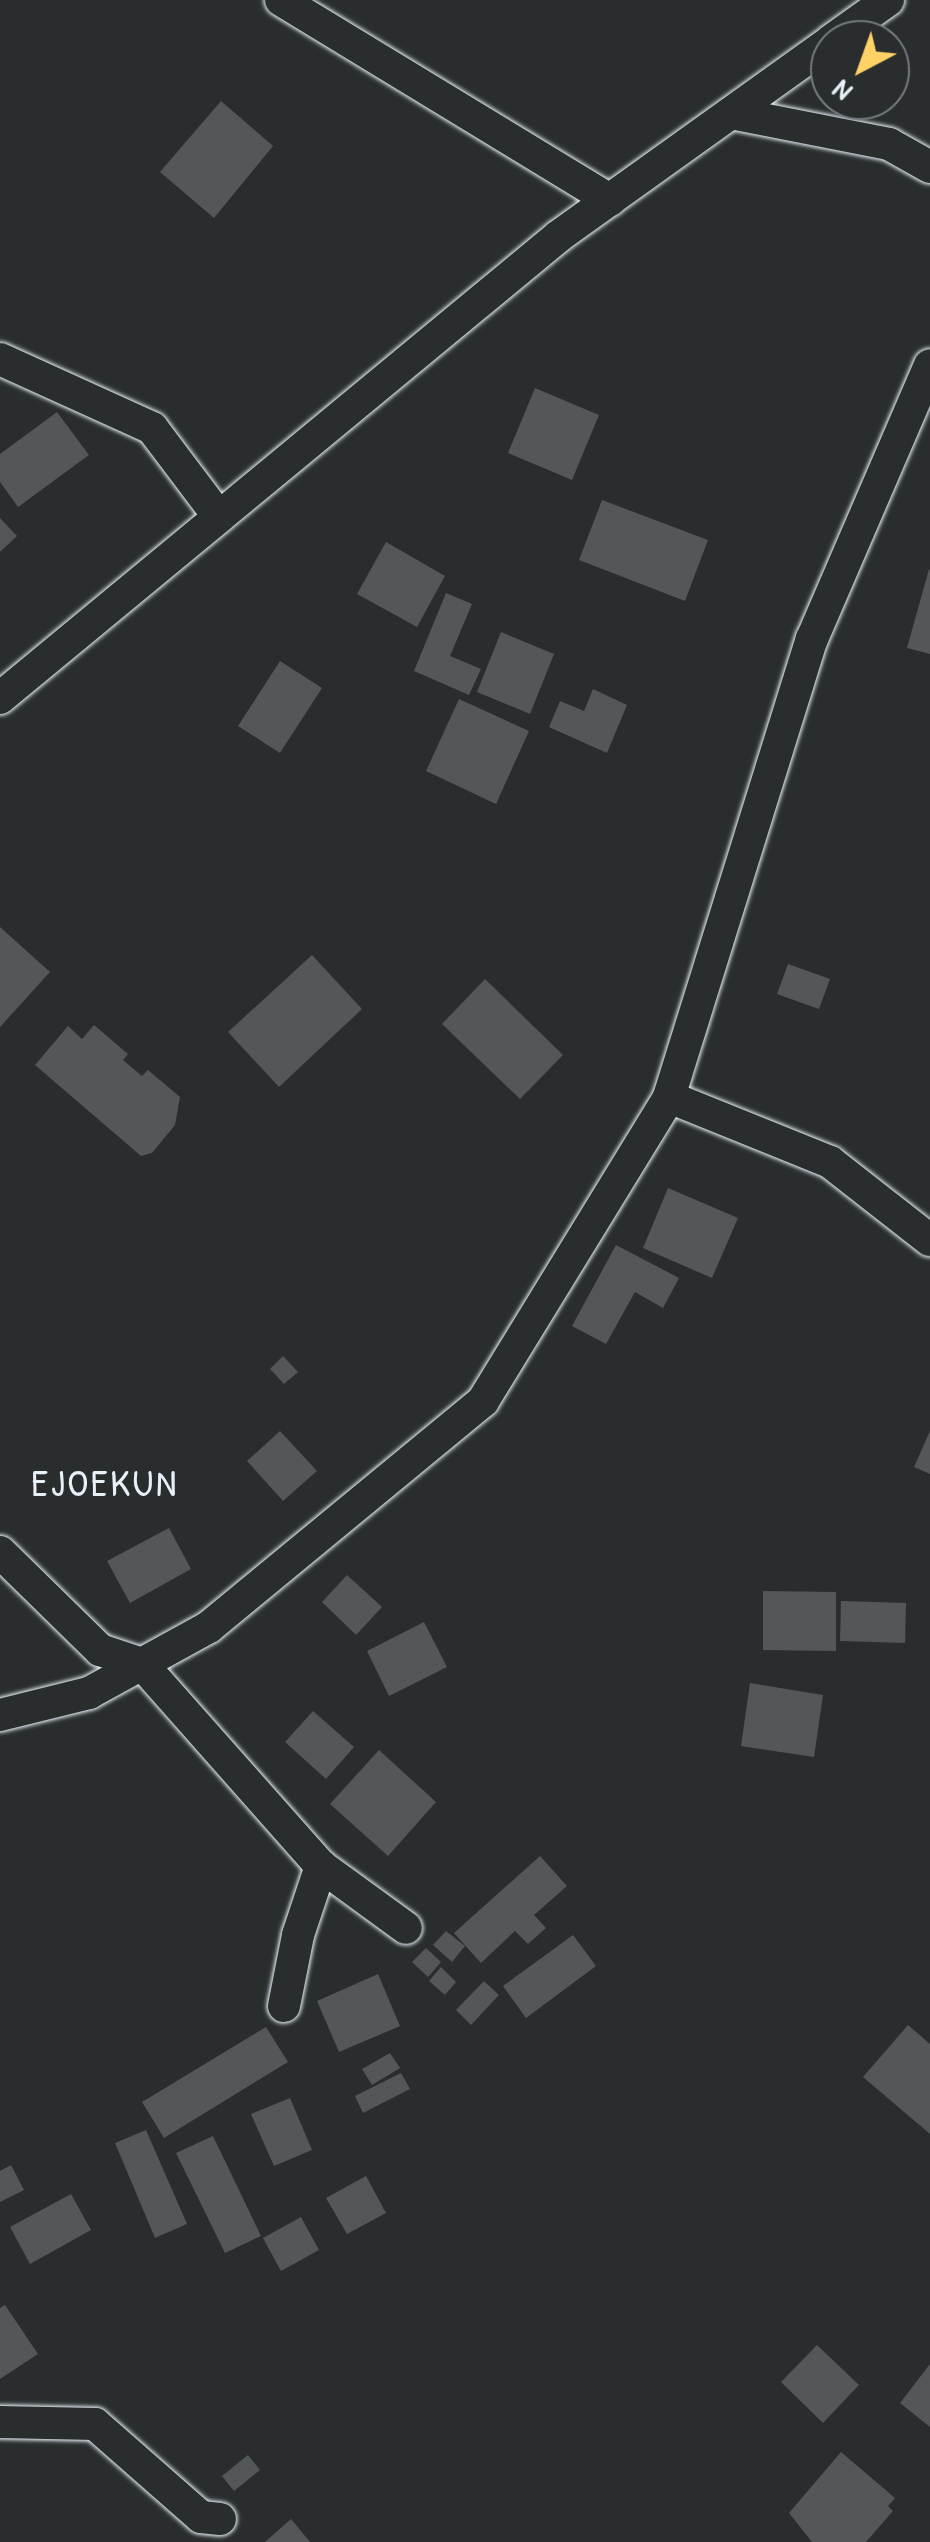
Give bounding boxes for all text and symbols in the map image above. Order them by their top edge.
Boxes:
north arrow [810,20,910,120]
text: N [824,72,860,110]
district label: EJOEKUN [31,1460,179,1506]

